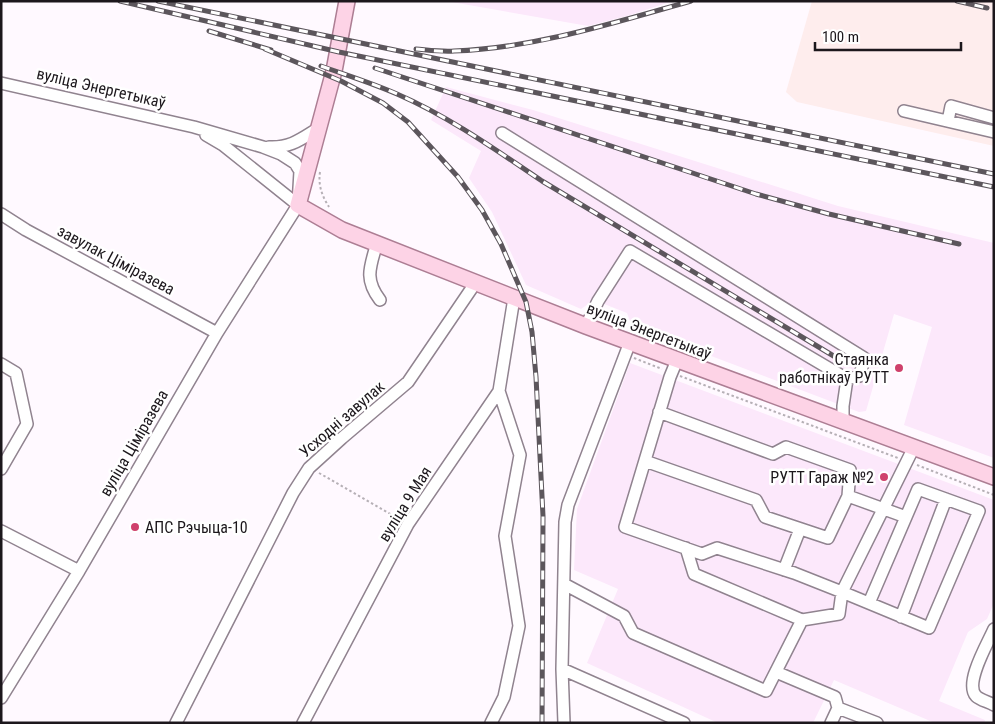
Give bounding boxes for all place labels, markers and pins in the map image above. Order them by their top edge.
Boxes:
place label: Стаянка работнікаў РУТТ [779,350,889,387]
marker: Стаянка работнікаў РУТТ [893,362,905,374]
place label: РУТТ Гараж №2 [770,468,874,487]
marker: РУТТ Гараж №2 [878,471,890,483]
place label: АПС Рэчыца-10 [145,518,248,537]
marker: АПС Рэчыца-10 [129,521,141,533]

